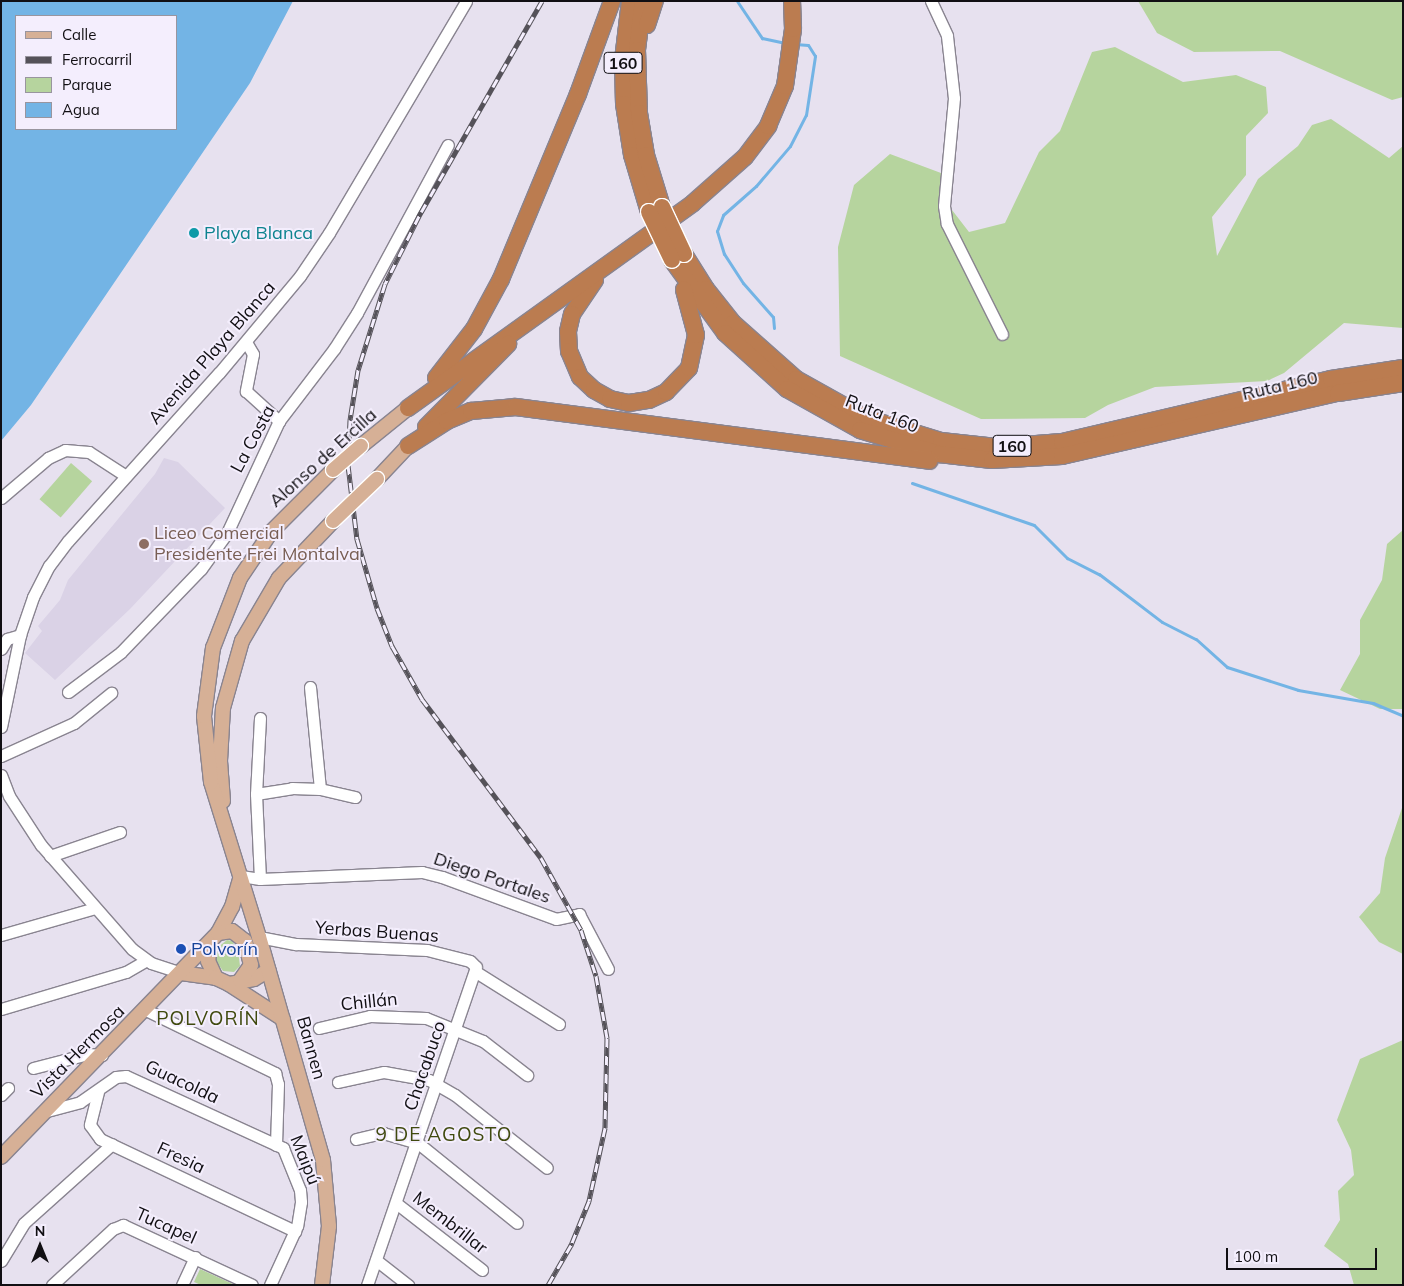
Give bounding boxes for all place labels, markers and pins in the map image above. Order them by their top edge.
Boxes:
place label: Playa Blanca [204,222,313,244]
marker: Playa Blanca [188,227,200,239]
place label: Liceo Comercial Presidente Frei Montalva [154,523,360,566]
marker: Liceo Comercial Presidente Frei Montalva [138,538,150,550]
place label: Polvorín [191,938,258,960]
marker: Polvorín [175,943,187,955]

